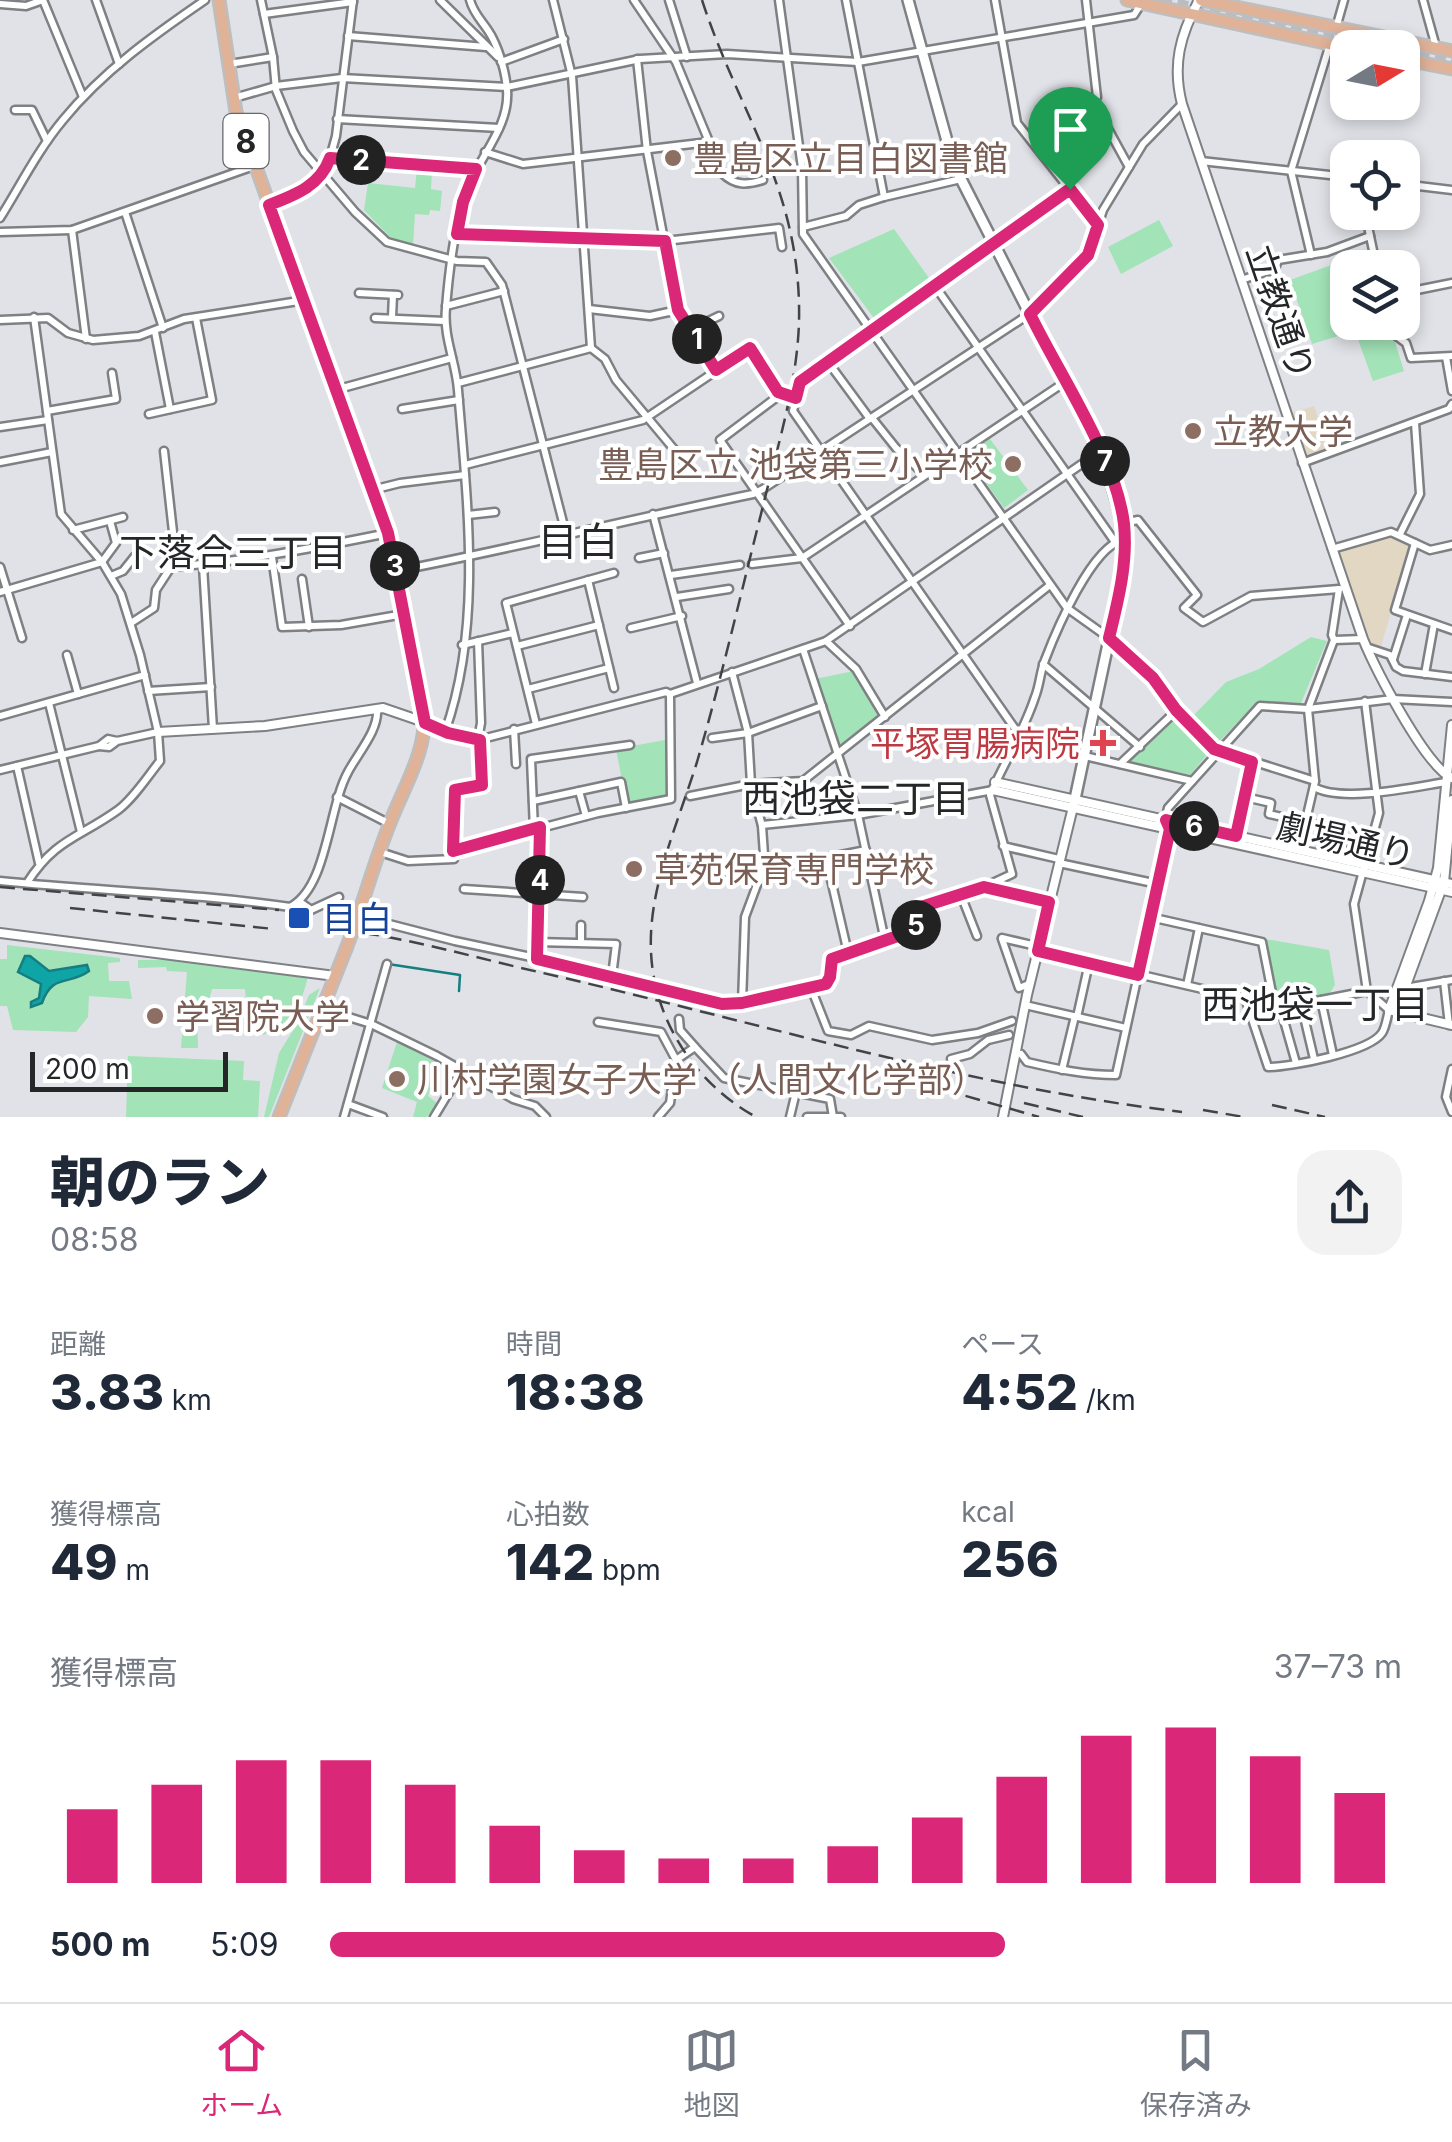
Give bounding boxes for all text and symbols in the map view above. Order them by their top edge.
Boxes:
north arrow [1330,30,1420,120]
map controls [1330,30,1420,340]
pin [1028,87,1113,190]
icon: arrive [1043,102,1098,157]
road number: 8 [224,114,268,168]
pin: 2 [336,135,386,185]
place label: 豊島区立目白図書館 [693,137,1008,179]
button: locate [1330,140,1420,230]
text: 2 [352,143,370,177]
marker: 豊島区立目白図書館 [662,147,684,169]
street label: 立教通り [1238,239,1324,385]
button: layers [1330,250,1420,340]
pin: 1 [672,314,722,364]
text: 1 [691,322,703,356]
place label: 立教大学 [1213,410,1353,452]
marker: 立教大学 [1182,420,1204,442]
pin: 7 [1080,436,1130,486]
place label: 豊島区立 池袋第三小学校 [598,443,993,485]
text: 7 [1097,444,1113,478]
marker: 豊島区立 池袋第三小学校 [1002,453,1024,475]
district label: 目白 [538,517,618,566]
district label: 下落合三丁目 [119,529,347,575]
pin: 3 [370,541,420,591]
text: 3 [386,549,404,583]
place label: 平塚胃腸病院 [870,722,1080,764]
marker: 平塚胃腸病院 [1090,730,1116,756]
district label: 西池袋二丁目 [742,775,970,821]
pin: 6 [1169,801,1219,851]
street label: 劇場通り [1273,804,1419,876]
text: 6 [1185,809,1203,843]
place label: 草苑保育専門学校 [654,848,934,890]
pin: 4 [515,855,565,905]
marker: 草苑保育専門学校 [623,858,645,880]
text: 4 [531,863,549,897]
place label: 目白 [322,897,392,939]
pin: 5 [891,900,941,950]
marker: 目白 [286,905,312,931]
text: 5 [907,908,925,942]
district label: 西池袋一丁目 [1201,981,1429,1027]
place label: 学習院大学 [175,995,350,1037]
marker: 学習院大学 [144,1005,166,1027]
scale bar [30,1047,228,1092]
text: 200 m [45,1052,130,1086]
place label: 川村学園女子大学 （人間文化学部） [417,1058,987,1100]
marker: 川村学園女子大学 （人間文化学部） [386,1068,408,1090]
text: 朝のラン [50,1149,270,1215]
button: share [1297,1150,1402,1255]
text: 08:58 [50,1220,138,1259]
text: 距離 [50,1327,106,1361]
text: 時間 [506,1327,562,1361]
text: ペース [961,1327,1044,1361]
text: 3.83 [50,1362,164,1422]
text: 18:38 [506,1362,645,1422]
text: 4:52 [961,1362,1078,1422]
text: km [164,1383,212,1417]
text: /km [1078,1383,1136,1417]
text: kcal [961,1495,1015,1529]
text: 獲得標高 [50,1497,162,1531]
text: 心拍数 [506,1497,590,1531]
text: 256 [961,1529,1059,1589]
text: 49 [50,1532,118,1592]
text: 142 [506,1532,594,1592]
text: m [118,1553,150,1587]
text: bpm [594,1553,661,1587]
text: 37–73 m [1274,1647,1402,1686]
text: 獲得標高 [50,1653,178,1692]
text: 500 m [50,1925,150,1964]
text: 5:09 [210,1925,279,1964]
tab: ホーム [200,2023,283,2123]
tab: 地図 [684,2023,740,2123]
tab: 保存済み [1140,2023,1252,2123]

